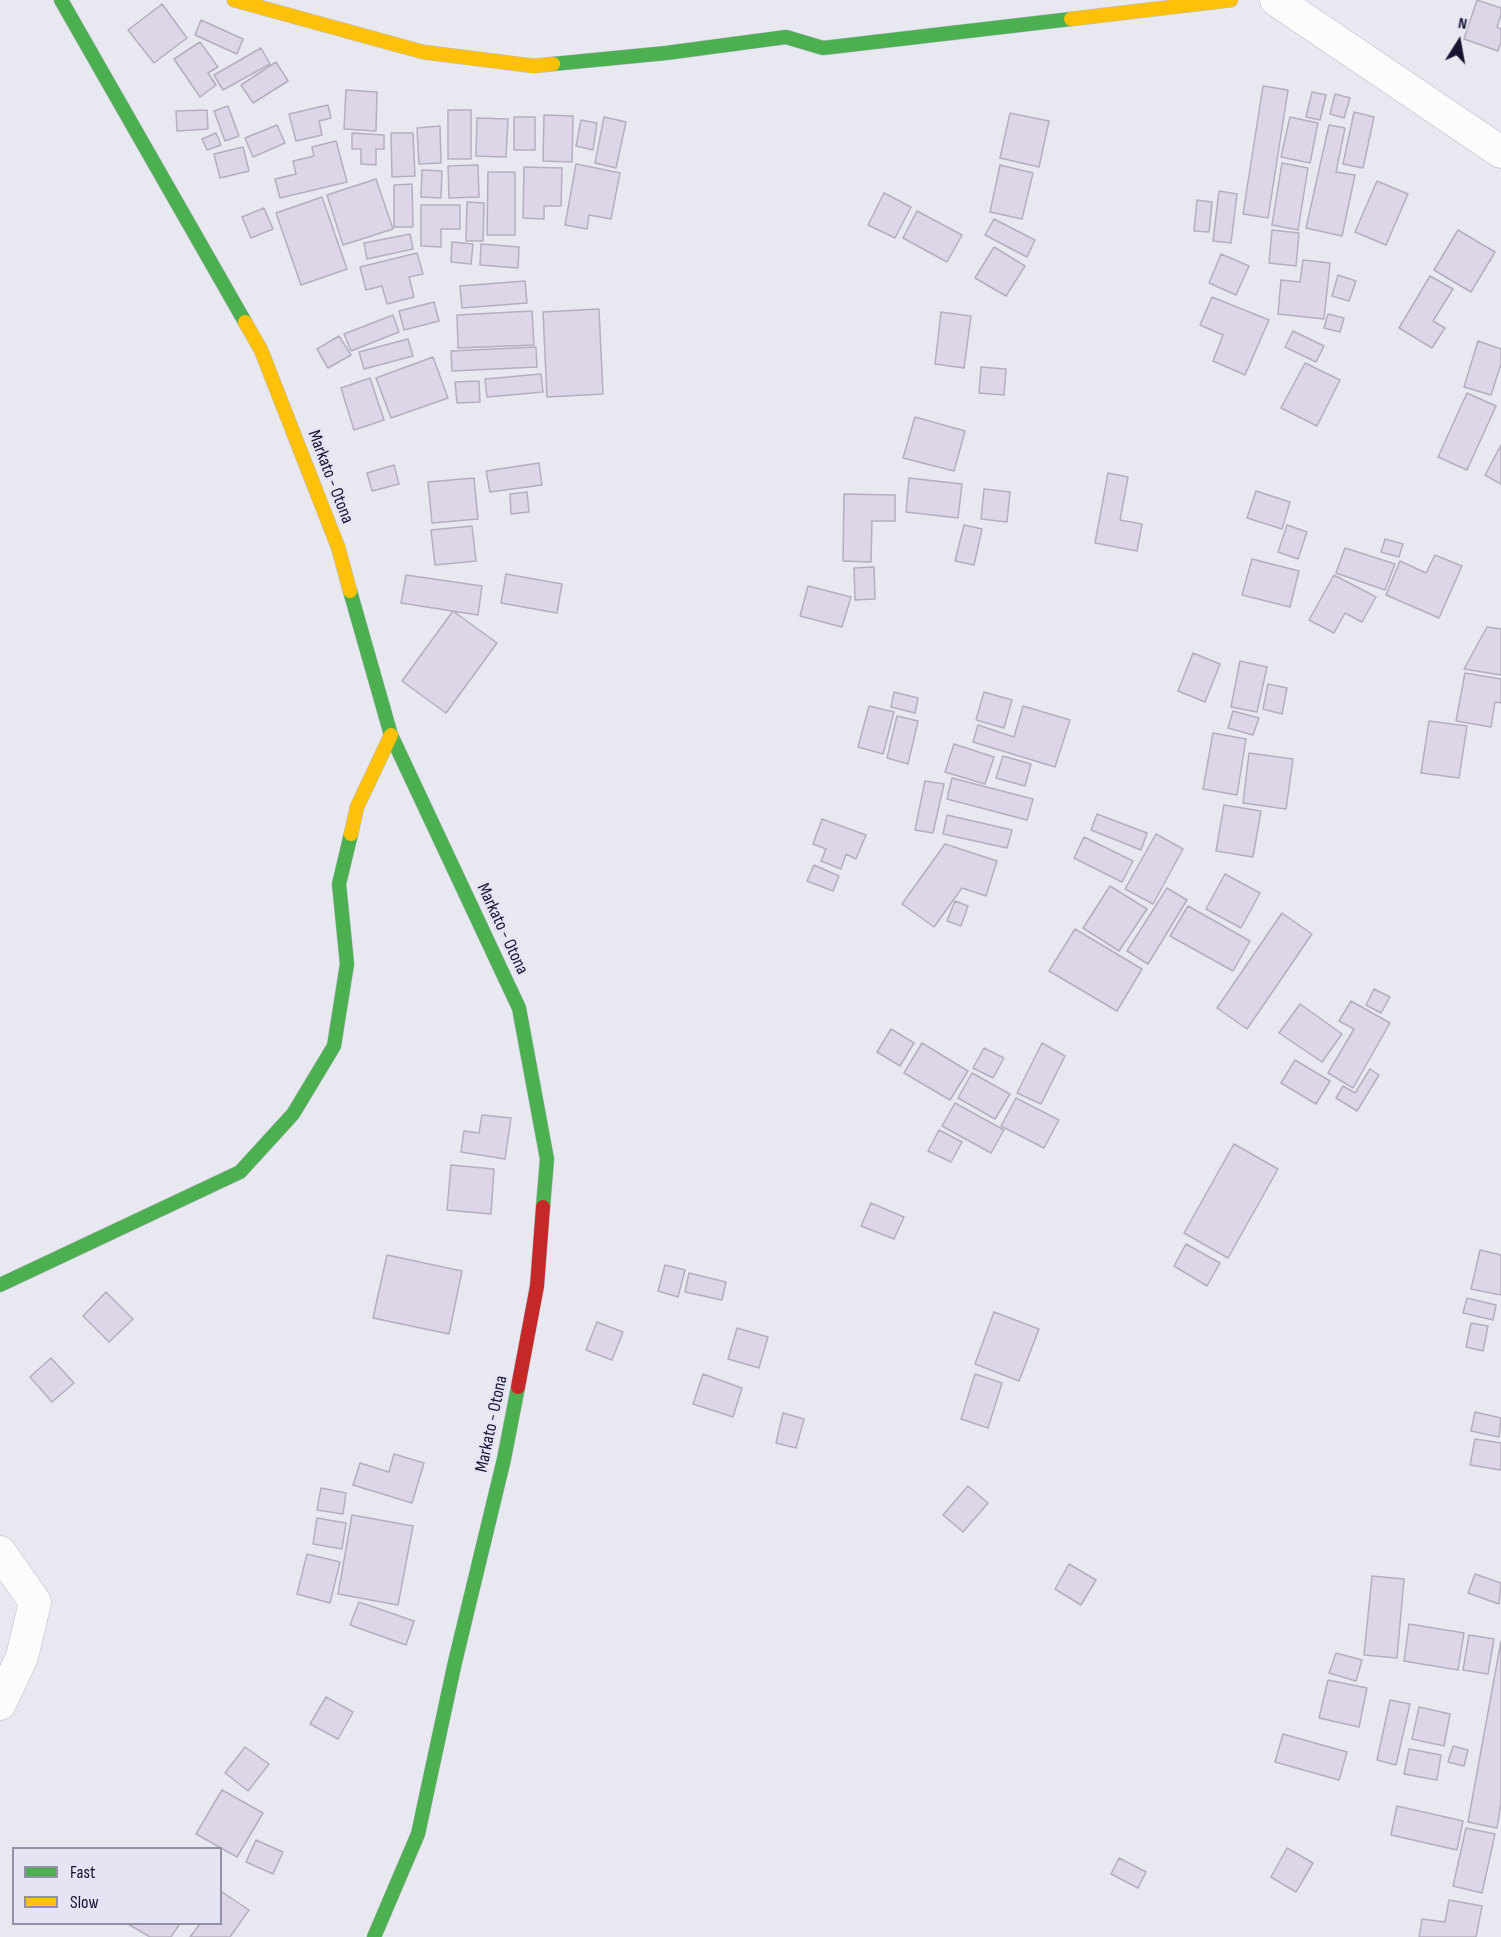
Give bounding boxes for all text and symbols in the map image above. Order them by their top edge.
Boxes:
north arrow [1429,12,1489,72]
text: N [1457,14,1469,34]
street label: Markato - Otona [302,427,358,527]
street label: Markato - Otona [471,880,533,978]
street label: Markato - Otona [471,1374,513,1474]
legend [12,1847,222,1925]
text: Fast [70,1862,95,1883]
text: Slow [70,1892,99,1913]

